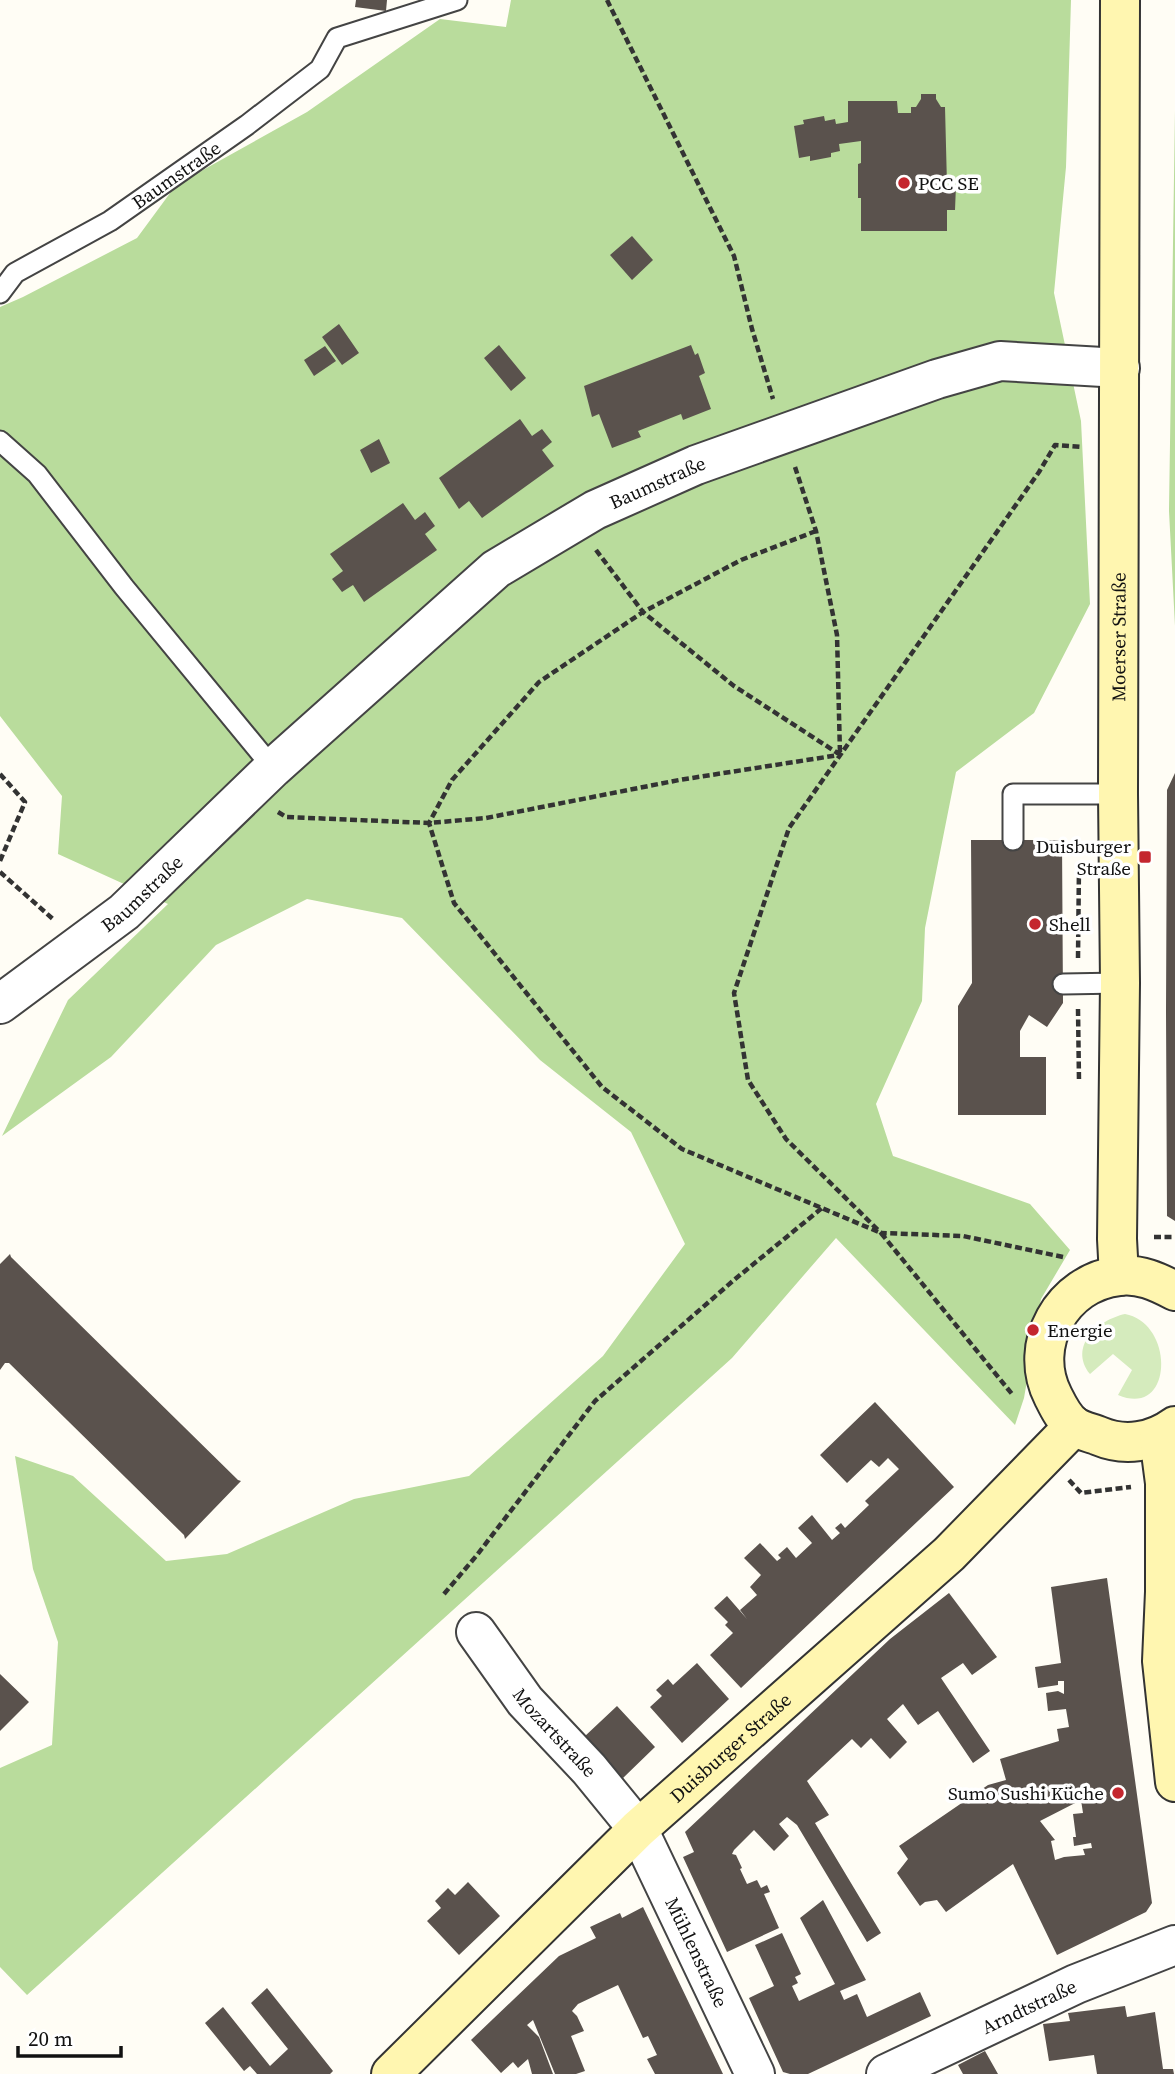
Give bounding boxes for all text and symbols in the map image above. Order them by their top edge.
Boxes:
street label: Baumstraße [127,135,226,215]
place label: PCC SE [918,170,979,196]
marker: PCC SE [896,175,912,191]
street label: Baumstraße [605,450,709,515]
street label: Moerser Straße [1105,572,1132,702]
place label: Duisburger Straße [1036,833,1131,881]
street label: Baumstraße [96,849,188,938]
marker: Duisburger Straße [1137,849,1153,865]
place label: Shell [1049,911,1091,937]
marker: Shell [1027,916,1043,932]
place label: Energie [1047,1317,1113,1343]
marker: Energie [1025,1322,1041,1338]
street label: Mozartstraße [507,1683,603,1782]
street label: Duisburger Straße [664,1687,797,1808]
place label: Sumo Sushi Küche [948,1780,1104,1806]
marker: Sumo Sushi Küche [1110,1785,1126,1801]
street label: Mühlenstraße [659,1893,734,2012]
street label: Arndtstraße [977,1973,1080,2040]
scale bar [18,2014,121,2058]
text: 20 m [28,2024,73,2053]

